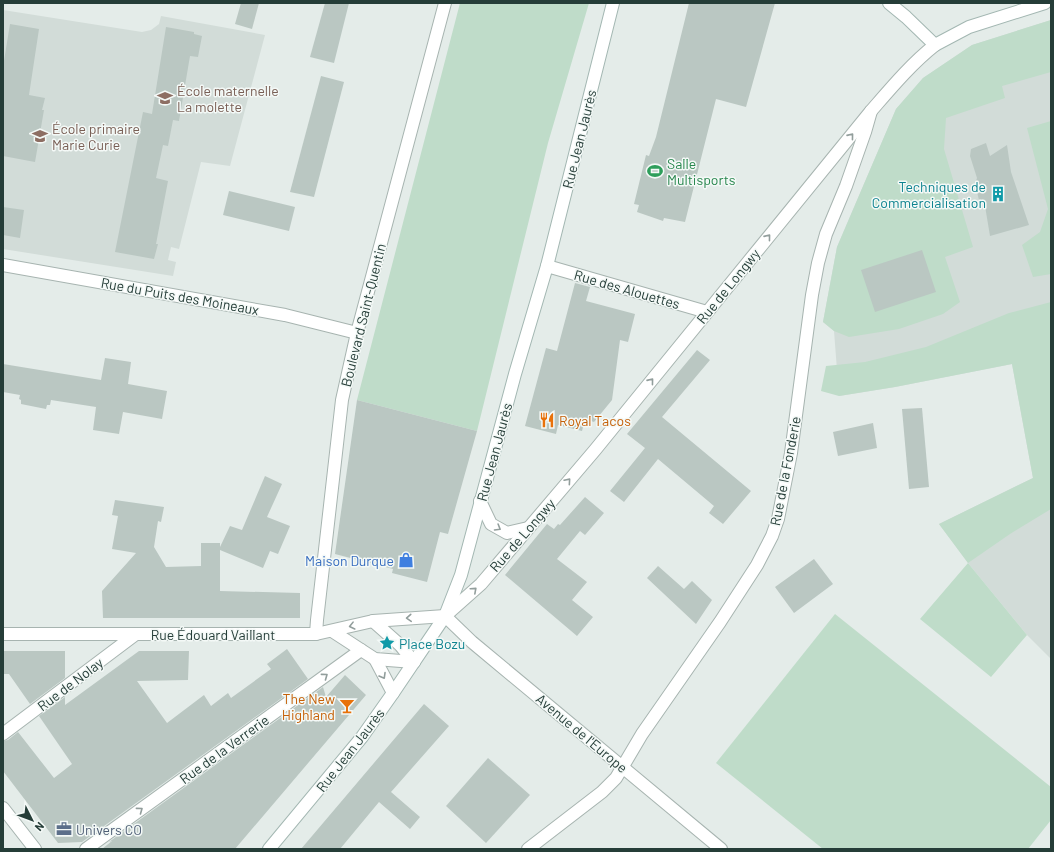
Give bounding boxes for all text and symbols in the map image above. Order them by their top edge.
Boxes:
place label: École maternelle La molette [177,82,279,115]
street label: Rue Jean Jaurès [559,88,600,190]
school or university icon: École maternelle La molette [156,89,174,107]
place label: École primaire Marie Curie [52,120,140,153]
school or university icon: École primaire Marie Curie [31,127,49,145]
one-way arrow [846,133,853,141]
place label: Salle Multisports [667,155,736,188]
sports icon: Salle Multisports [646,162,664,180]
place label: Techniques de Commercialisation [872,178,986,211]
building icon: Techniques de Commercialisation [989,185,1007,203]
one-way arrow [764,234,771,241]
street label: Boulevard Saint-Quentin [337,242,389,388]
street label: Rue de Longwy [693,245,764,327]
street label: Rue des Alouettes [572,266,682,312]
street label: Rue du Puits des Moineaux [100,274,261,318]
one-way arrow [646,378,653,386]
street label: Rue Jean Jaurès [473,401,515,503]
restaurant icon: Royal Tacos [538,411,556,429]
place label: Royal Tacos [559,412,631,429]
street label: Rue de la Fonderie [766,415,804,527]
one-way arrow [564,479,571,486]
street label: Rue de Longwy [486,495,559,575]
one-way arrow [494,523,501,530]
shop icon: Maison Durque [397,551,415,569]
place label: Maison Durque [305,552,394,569]
one-way arrow [469,587,477,595]
one-way arrow [406,614,412,623]
one-way arrow [349,621,356,629]
street label: Rue Édouard Vaillant [151,626,275,643]
place icon: Place Bozu [378,634,396,652]
place label: Place Bozu [399,635,465,652]
street label: Rue de Nolay [34,653,107,714]
one-way arrow [379,672,386,679]
one-way arrow [320,674,327,681]
place label: The New Highland [282,690,335,723]
street label: Avenue de l'Europe [533,690,631,776]
bar icon: The New Highland [338,697,356,715]
street label: Rue Jean Jaurès [312,705,388,795]
street label: Rue de la Verrerie [176,711,272,787]
north arrow [12,800,52,840]
one-way arrow [136,807,143,815]
text: N [33,820,47,834]
office icon: Univers CO [55,820,73,838]
place label: Univers CO [76,821,142,838]

